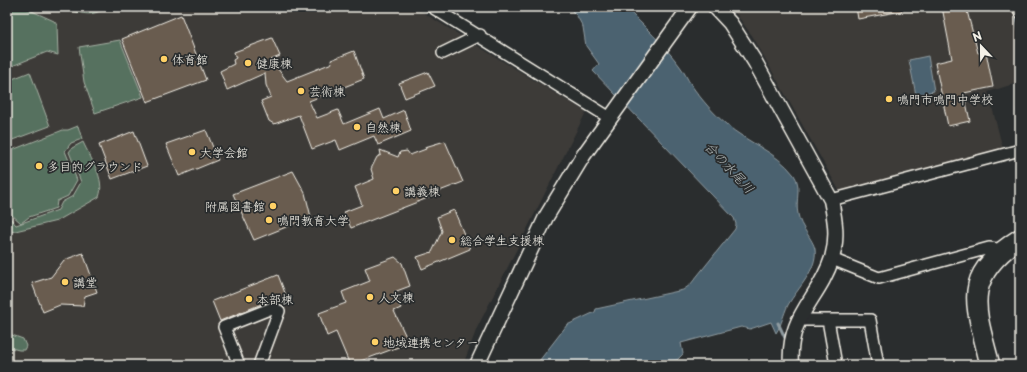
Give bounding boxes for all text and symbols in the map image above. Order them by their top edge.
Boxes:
north arrow [961,26,1001,66]
text: N [970,27,985,46]
place label: 体育館 [172,50,208,68]
marker: 体育館 [159,54,169,64]
place label: 健康棟 [256,54,292,72]
marker: 健康棟 [243,58,253,68]
place label: 芸術棟 [309,82,345,100]
marker: 芸術棟 [296,86,306,96]
place label: 鳴門市鳴門中学校 [897,90,993,108]
marker: 鳴門市鳴門中学校 [884,94,894,104]
place label: 自然棟 [365,118,401,136]
marker: 自然棟 [352,122,362,132]
water label: 合の水尾川 [701,137,759,197]
place label: 大学会館 [200,143,248,161]
marker: 大学会館 [187,147,197,157]
place label: 多目的グラウンド [47,157,143,175]
marker: 多目的グラウンド [34,161,44,171]
place label: 講義棟 [404,182,440,200]
marker: 講義棟 [391,186,401,196]
place label: 附属図書館 [205,197,265,215]
marker: 附属図書館 [268,201,278,211]
place label: 鳴門教育大学 [277,211,349,229]
marker: 鳴門教育大学 [264,215,274,225]
place label: 総合学生支援棟 [460,231,544,249]
marker: 総合学生支援棟 [447,235,457,245]
place label: 講堂 [73,273,97,291]
marker: 講堂 [60,277,70,287]
place label: 人文棟 [378,288,414,306]
place label: 本部棟 [257,290,293,308]
marker: 人文棟 [365,292,375,302]
marker: 本部棟 [244,294,254,304]
place label: 地域連携センター [383,333,479,351]
marker: 地域連携センター [370,337,380,347]

